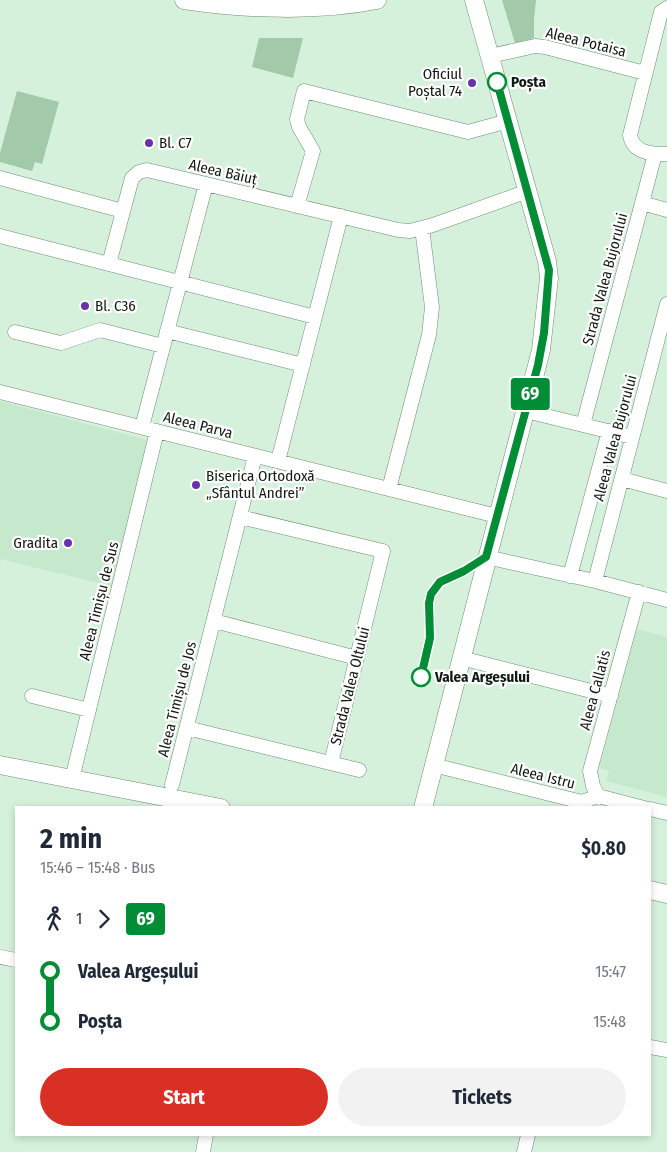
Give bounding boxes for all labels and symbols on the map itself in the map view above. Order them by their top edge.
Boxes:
street label: Aleea Potaisa [544,23,628,61]
place label: Oficiul Poștal 74 [408,65,462,101]
marker: Poșta [487,72,507,92]
place label: Poșta [511,73,546,92]
marker: Oficiul Poștal 74 [466,77,478,89]
place label: Bl. C7 [159,134,191,152]
marker: Bl. C7 [143,137,155,149]
street label: Aleea Băiuț [187,155,259,190]
street label: Strada Valea Bujorului [579,211,631,347]
place label: Bl. C36 [95,297,136,315]
marker: Bl. C36 [79,300,91,312]
street label: Aleea Valea Bujorului [589,373,641,503]
line badge: 69 [508,378,552,410]
street label: Aleea Parva [161,408,235,442]
place label: Biserica Ortodoxă „Sfântul Andrei” [206,467,315,502]
marker: Biserica Ortodoxă „Sfântul Andrei” [190,479,202,491]
place label: Gradita [13,534,58,552]
marker: Gradita [62,537,74,549]
street label: Aleea Timișu de Sus [76,540,123,663]
street label: Strada Valea Oltului [327,625,373,747]
street label: Aleea Timișu de Jos [154,639,201,759]
street label: Aleea Callatis [576,648,614,732]
marker: Valea Argeșului [411,667,431,687]
place label: Valea Argeșului [434,668,530,687]
street label: Aleea Istru [509,759,577,793]

